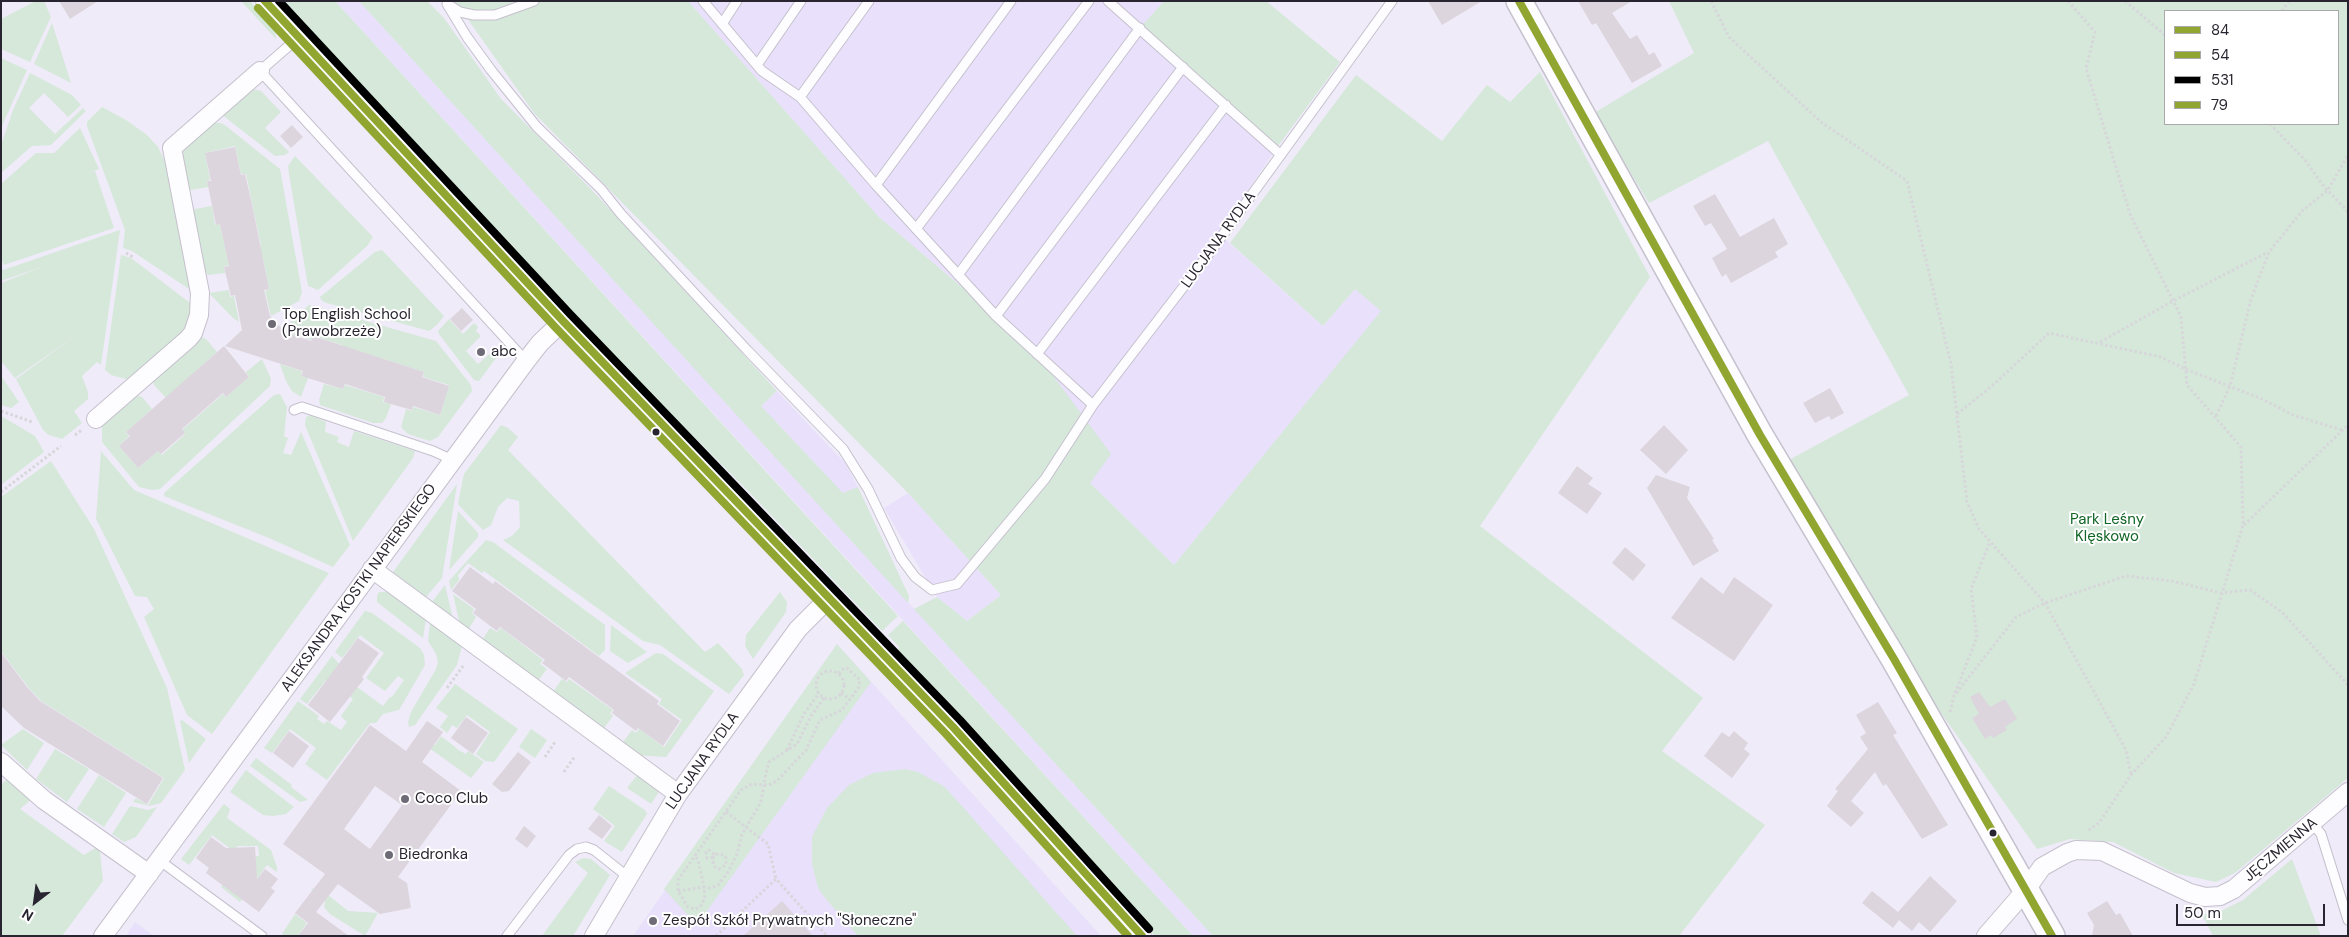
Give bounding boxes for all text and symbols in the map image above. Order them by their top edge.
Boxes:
legend [2164,10,2339,125]
text: 84 [2211,20,2229,40]
text: 54 [2211,45,2229,65]
text: 531 [2211,70,2233,90]
text: 79 [2211,95,2228,115]
street label: LUCJANA RYDLA [1178,188,1260,292]
place label: Top English School (Prawobrzeże) [282,306,411,341]
marker: Top English School (Prawobrzeże) [266,318,278,330]
place label: abc [491,343,517,361]
marker: abc [475,346,487,358]
unlabelled marker [651,427,661,437]
street label: ALEKSANDRA KOSTKI NAPIERSKIEGO [278,481,440,695]
park label: Park Leśny Klęskowo [2070,511,2144,546]
street label: LUCJANA RYDLA [663,709,743,813]
place label: Coco Club [415,790,488,808]
marker: Coco Club [399,793,411,805]
street label: JĘCZMIENNA [2241,814,2321,886]
unlabelled marker [1988,828,1998,838]
place label: Biedronka [399,846,468,864]
marker: Biedronka [383,849,395,861]
north arrow [10,877,60,927]
scale bar [2179,894,2328,926]
text: 50 m [2184,903,2221,923]
text: N [19,905,36,925]
place label: Zespół Szkół Prywatnych "Słoneczne" [663,912,916,930]
marker: Zespół Szkół Prywatnych "Słoneczne" [647,915,659,927]

